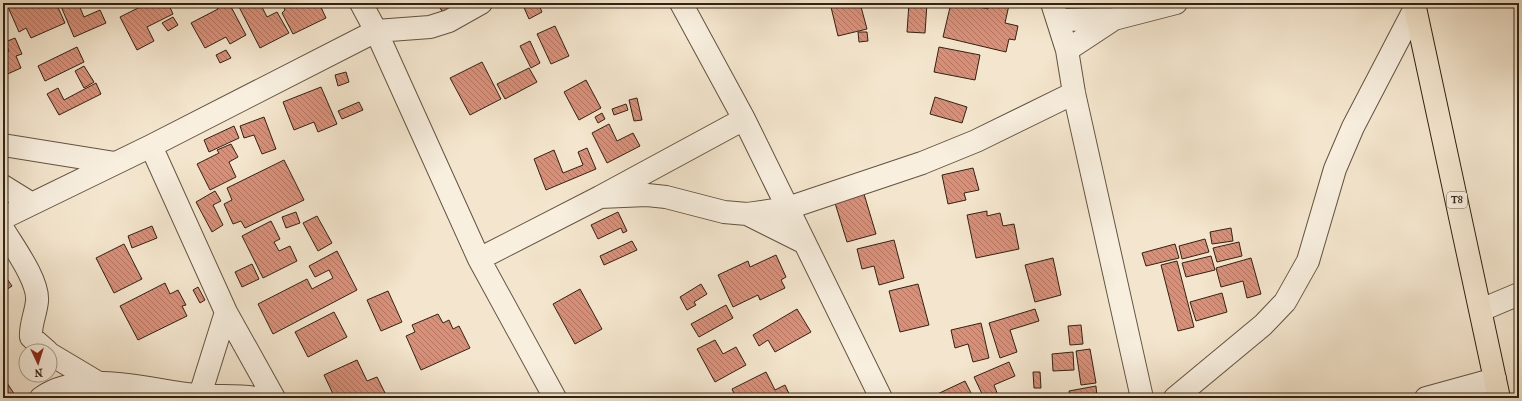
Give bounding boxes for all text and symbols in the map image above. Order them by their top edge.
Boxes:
road number: T8 [1447,192,1467,208]
north arrow [18,343,58,383]
text: N [33,366,43,379]

